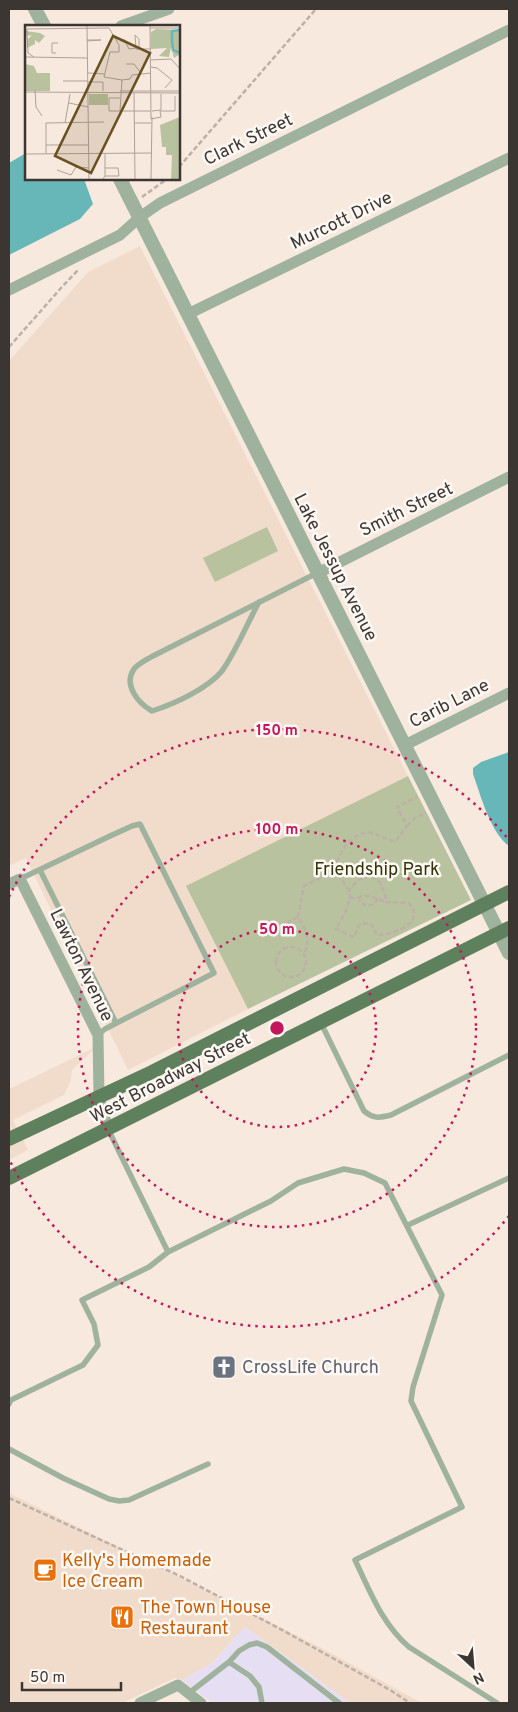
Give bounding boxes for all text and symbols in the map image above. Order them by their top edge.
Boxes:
inset map [25,25,180,180]
street label: Clark Street [200,109,297,172]
street label: Murcott Drive [287,187,396,256]
street label: Smith Street [356,478,457,543]
street label: Lake Jessup Avenue [288,490,382,645]
street label: Carib Lane [406,674,494,734]
text: 150 m [256,722,298,741]
text: 100 m [256,821,298,840]
park label: Friendship Park [314,859,440,882]
street label: Lawton Avenue [43,905,118,1026]
text: 50 m [259,921,295,940]
centre of rings [268,1019,286,1037]
street label: West Broadway Street [86,1028,255,1129]
church icon: CrossLife Church [211,1354,237,1380]
place label: CrossLife Church [242,1357,379,1380]
place label: Kelly's Homemade Ice Cream [62,1550,211,1594]
cafe icon: Kelly's Homemade Ice Cream [32,1557,58,1583]
place label: The Town House Restaurant [140,1597,271,1641]
restaurant icon: The Town House Restaurant [109,1604,135,1630]
north arrow [448,1642,498,1692]
scale bar [22,1660,121,1692]
text: N [470,1667,486,1687]
text: 50 m [30,1669,65,1688]

